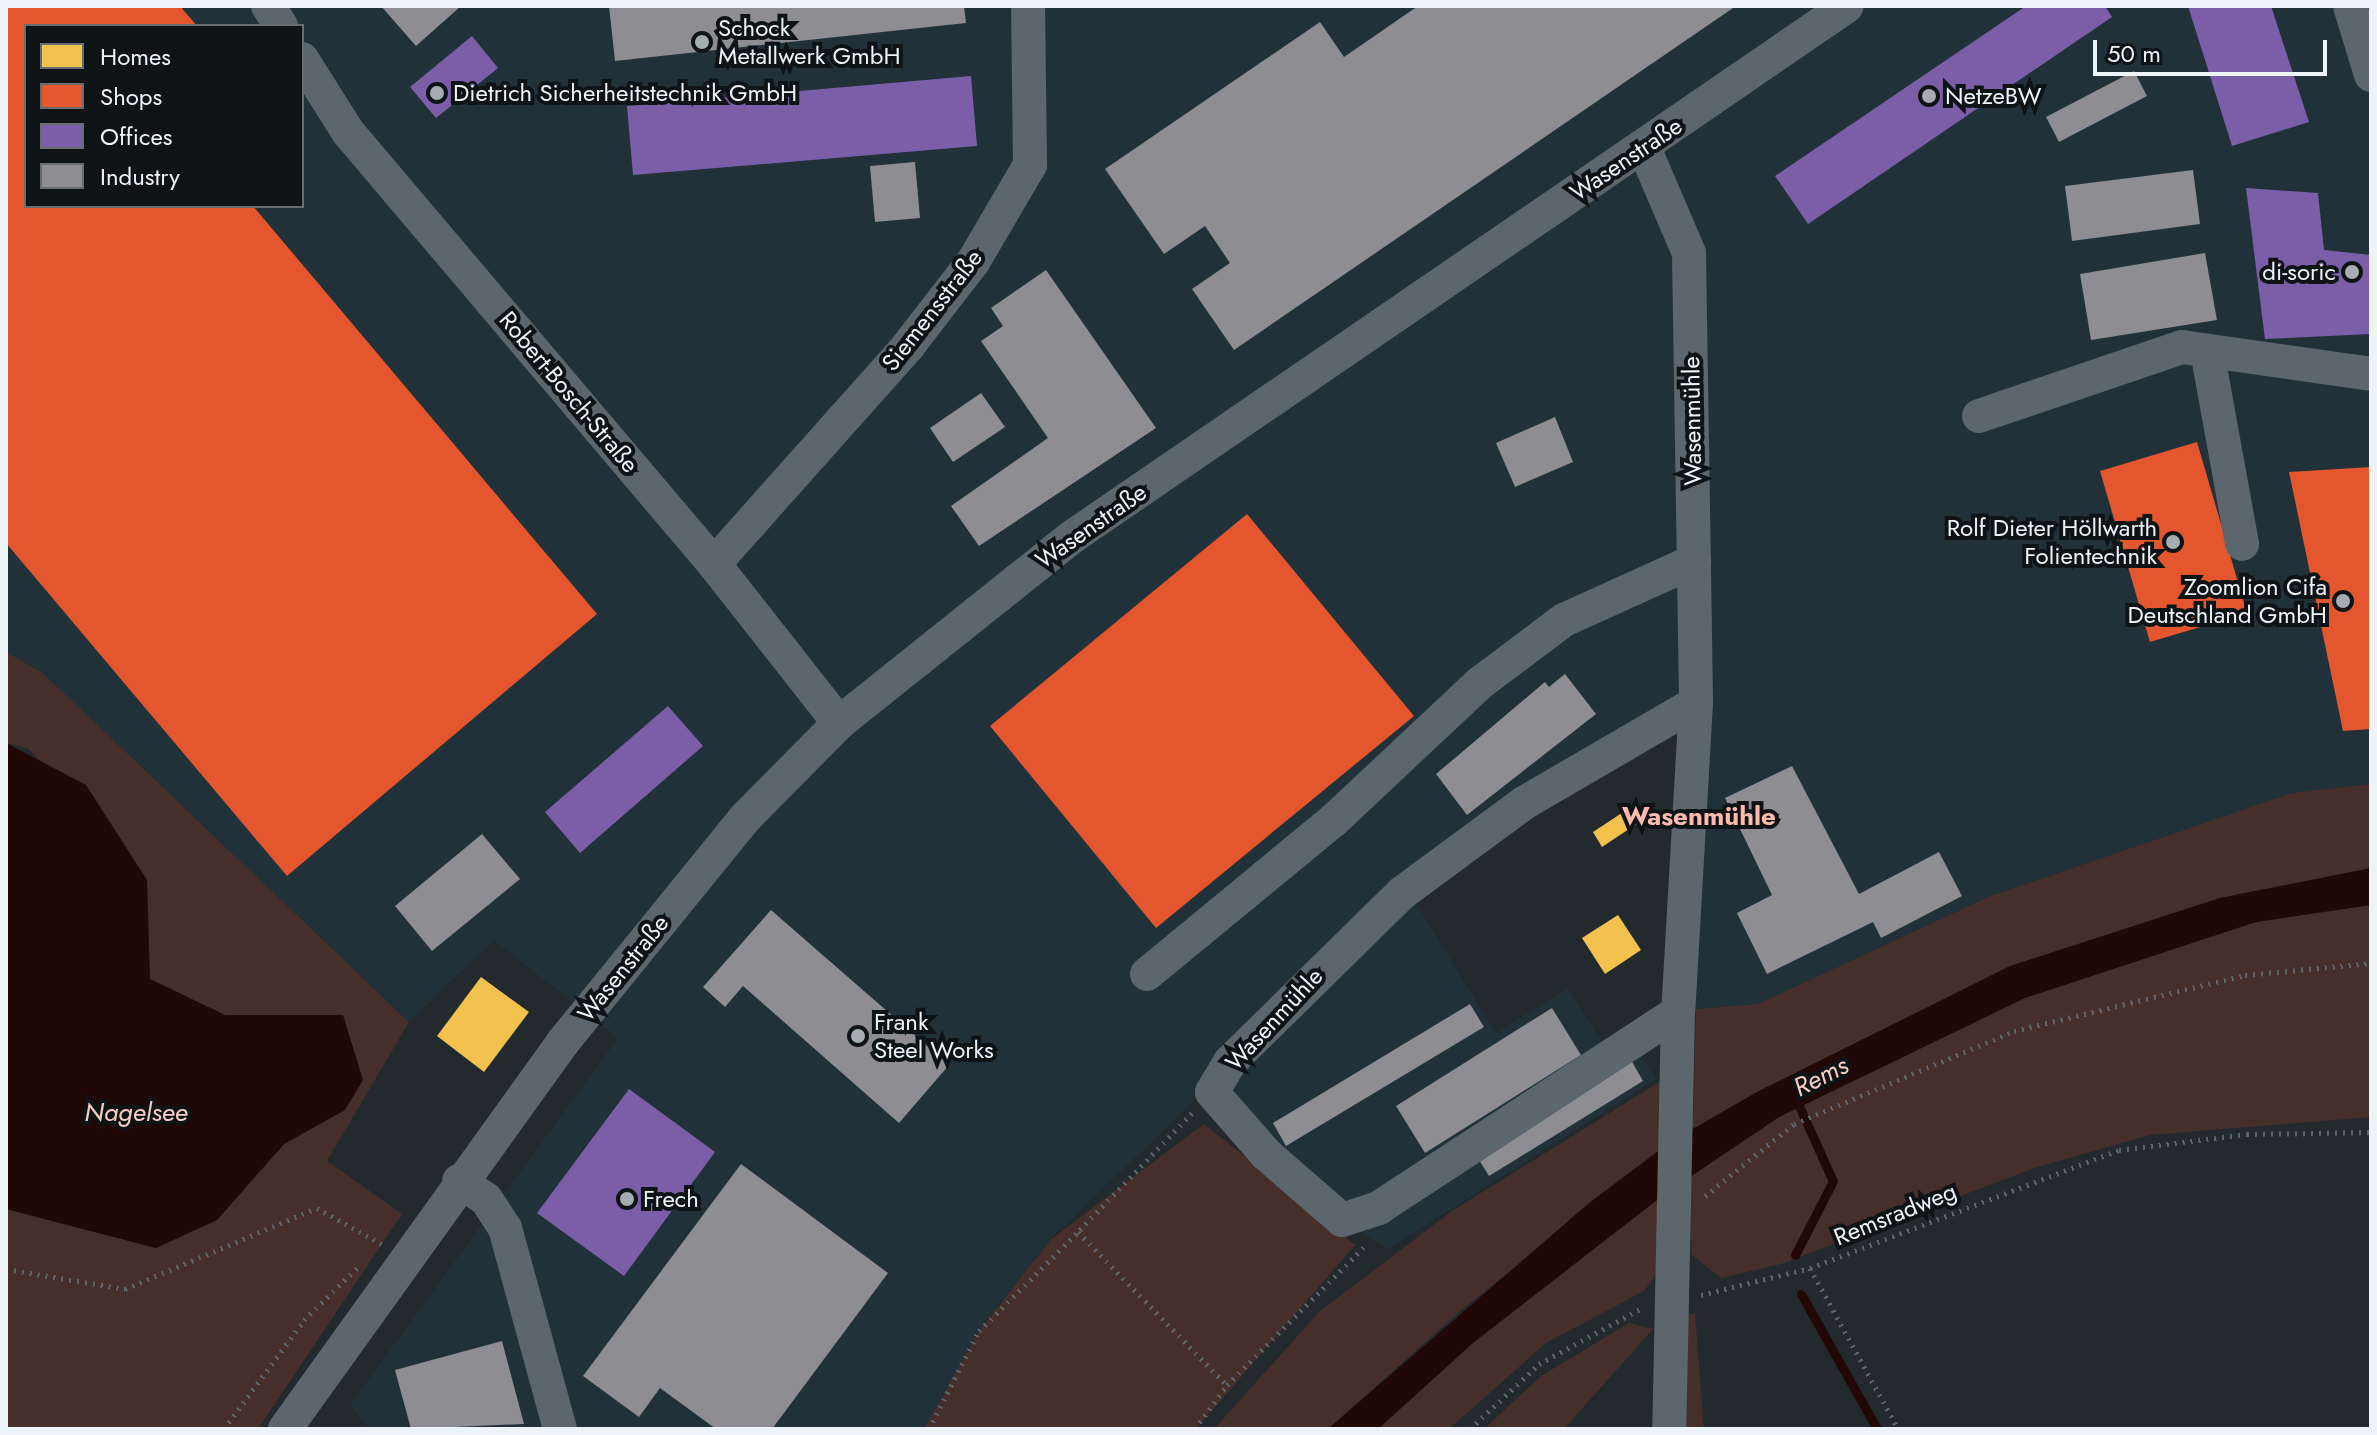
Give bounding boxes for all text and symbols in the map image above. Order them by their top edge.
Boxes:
place label: Schock Metallwerk GmbH [718,14,901,70]
legend [24,24,304,208]
scale bar [2097,24,2331,74]
marker: Schock Metallwerk GmbH [693,33,711,51]
text: 50 m [2107,36,2161,71]
text: Homes [100,39,171,74]
text: Shops [100,79,162,114]
place label: Dietrich Sicherheitstechnik GmbH [453,79,797,107]
place label: NetzeBW [1945,82,2042,110]
marker: Dietrich Sicherheitstechnik GmbH [428,84,446,102]
marker: NetzeBW [1920,87,1938,105]
street label: Wasenstraße [1565,111,1687,207]
text: Offices [100,119,172,154]
text: Industry [100,159,180,194]
street label: Siemensstraße [876,244,988,376]
place label: di-soric [2262,258,2336,286]
marker: di-soric [2343,263,2361,281]
street label: Robert-Bosch-Straße [493,306,645,478]
street label: Wasenmühle [1676,356,1708,486]
street label: Wasenstraße [1030,477,1152,575]
place label: Rolf Dieter Höllwarth Folientechnik [1947,514,2157,570]
marker: Rolf Dieter Höllwarth Folientechnik [2164,533,2182,551]
place label: Zoomlion Cifa Deutschland GmbH [2128,573,2327,629]
marker: Zoomlion Cifa Deutschland GmbH [2334,592,2352,610]
district label: Wasenmühle [1622,801,1776,833]
street label: Wasenstraße [571,909,675,1027]
street label: Wasenmühle [1219,962,1329,1076]
place label: Frank Steel Works [874,1008,994,1064]
marker: Frank Steel Works [849,1027,867,1045]
water label: Rems [1789,1050,1853,1104]
water label: Nagelsee [84,1097,188,1129]
street label: Remsradweg [1830,1176,1960,1252]
place label: Frech [643,1185,699,1213]
marker: Frech [618,1190,636,1208]

